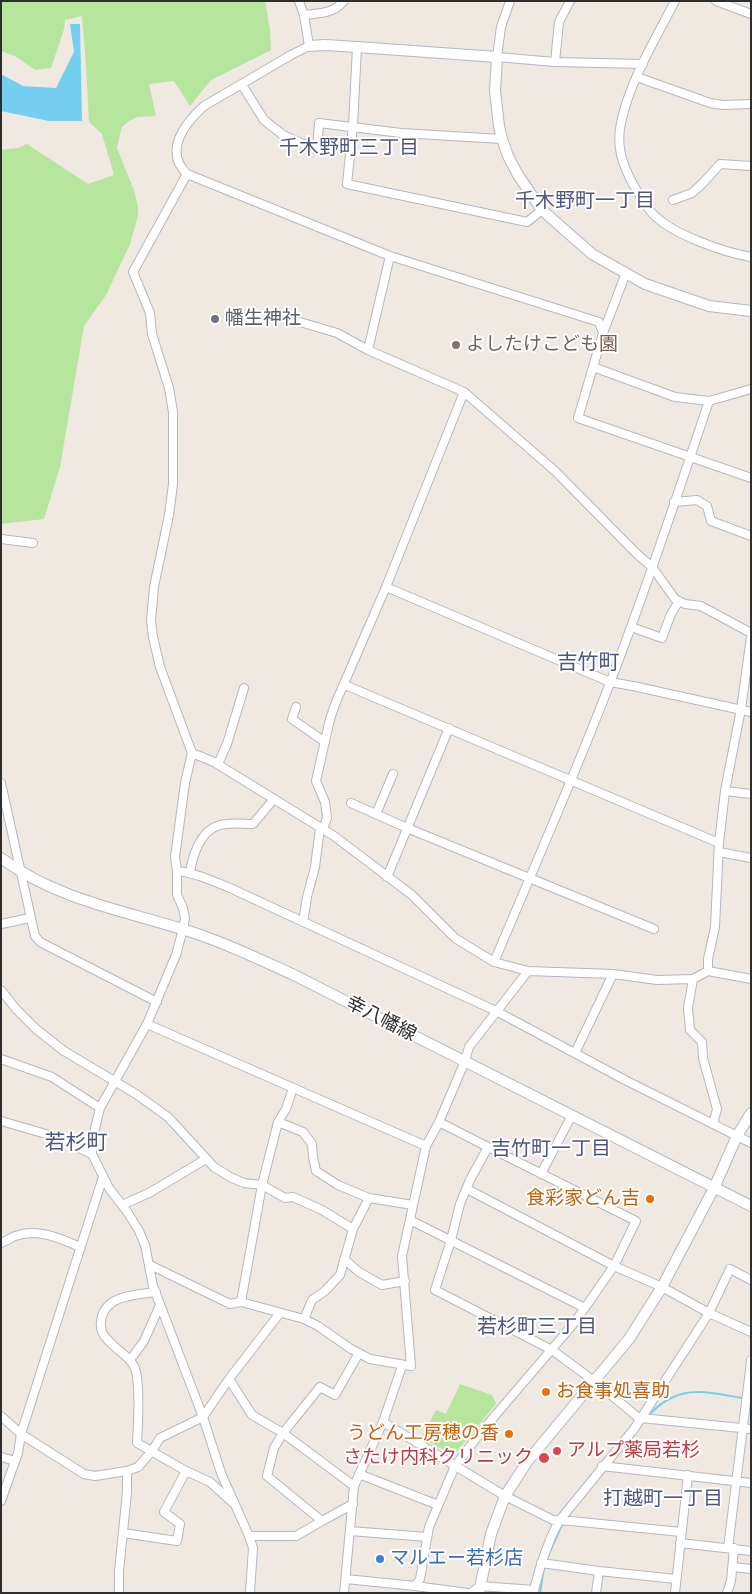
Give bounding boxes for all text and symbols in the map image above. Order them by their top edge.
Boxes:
district label: 千木野町三丁目 [279,136,419,160]
district label: 千木野町一丁目 [515,189,655,213]
place label: 幡生神社 [225,308,301,330]
marker: 幡生神社 [209,313,221,325]
place label: よしたけこども園 [466,334,618,356]
marker: よしたけこども園 [450,339,462,351]
district label: 吉竹町 [557,650,619,676]
street label: 幸八幡線 [342,992,420,1046]
district label: 若杉町 [45,1130,107,1156]
district label: 吉竹町一丁目 [491,1137,611,1161]
place label: 食彩家どん吉 [526,1188,640,1210]
marker: 食彩家どん吉 [644,1193,656,1205]
district label: 若杉町三丁目 [477,1315,597,1339]
place label: お食事処喜助 [556,1381,670,1403]
marker: お食事処喜助 [540,1386,552,1398]
place label: うどん工房穂の香 [347,1423,499,1445]
marker: うどん工房穂の香 [503,1428,515,1440]
place label: アルプ薬局若杉 [567,1440,700,1462]
marker: アルプ薬局若杉 [551,1445,563,1457]
place label: さたけ内科クリニック [343,1447,533,1469]
marker: さたけ内科クリニック [537,1451,551,1465]
district label: 打越町一丁目 [603,1487,723,1511]
place label: マルエー若杉店 [390,1548,523,1570]
marker: マルエー若杉店 [374,1553,386,1565]

